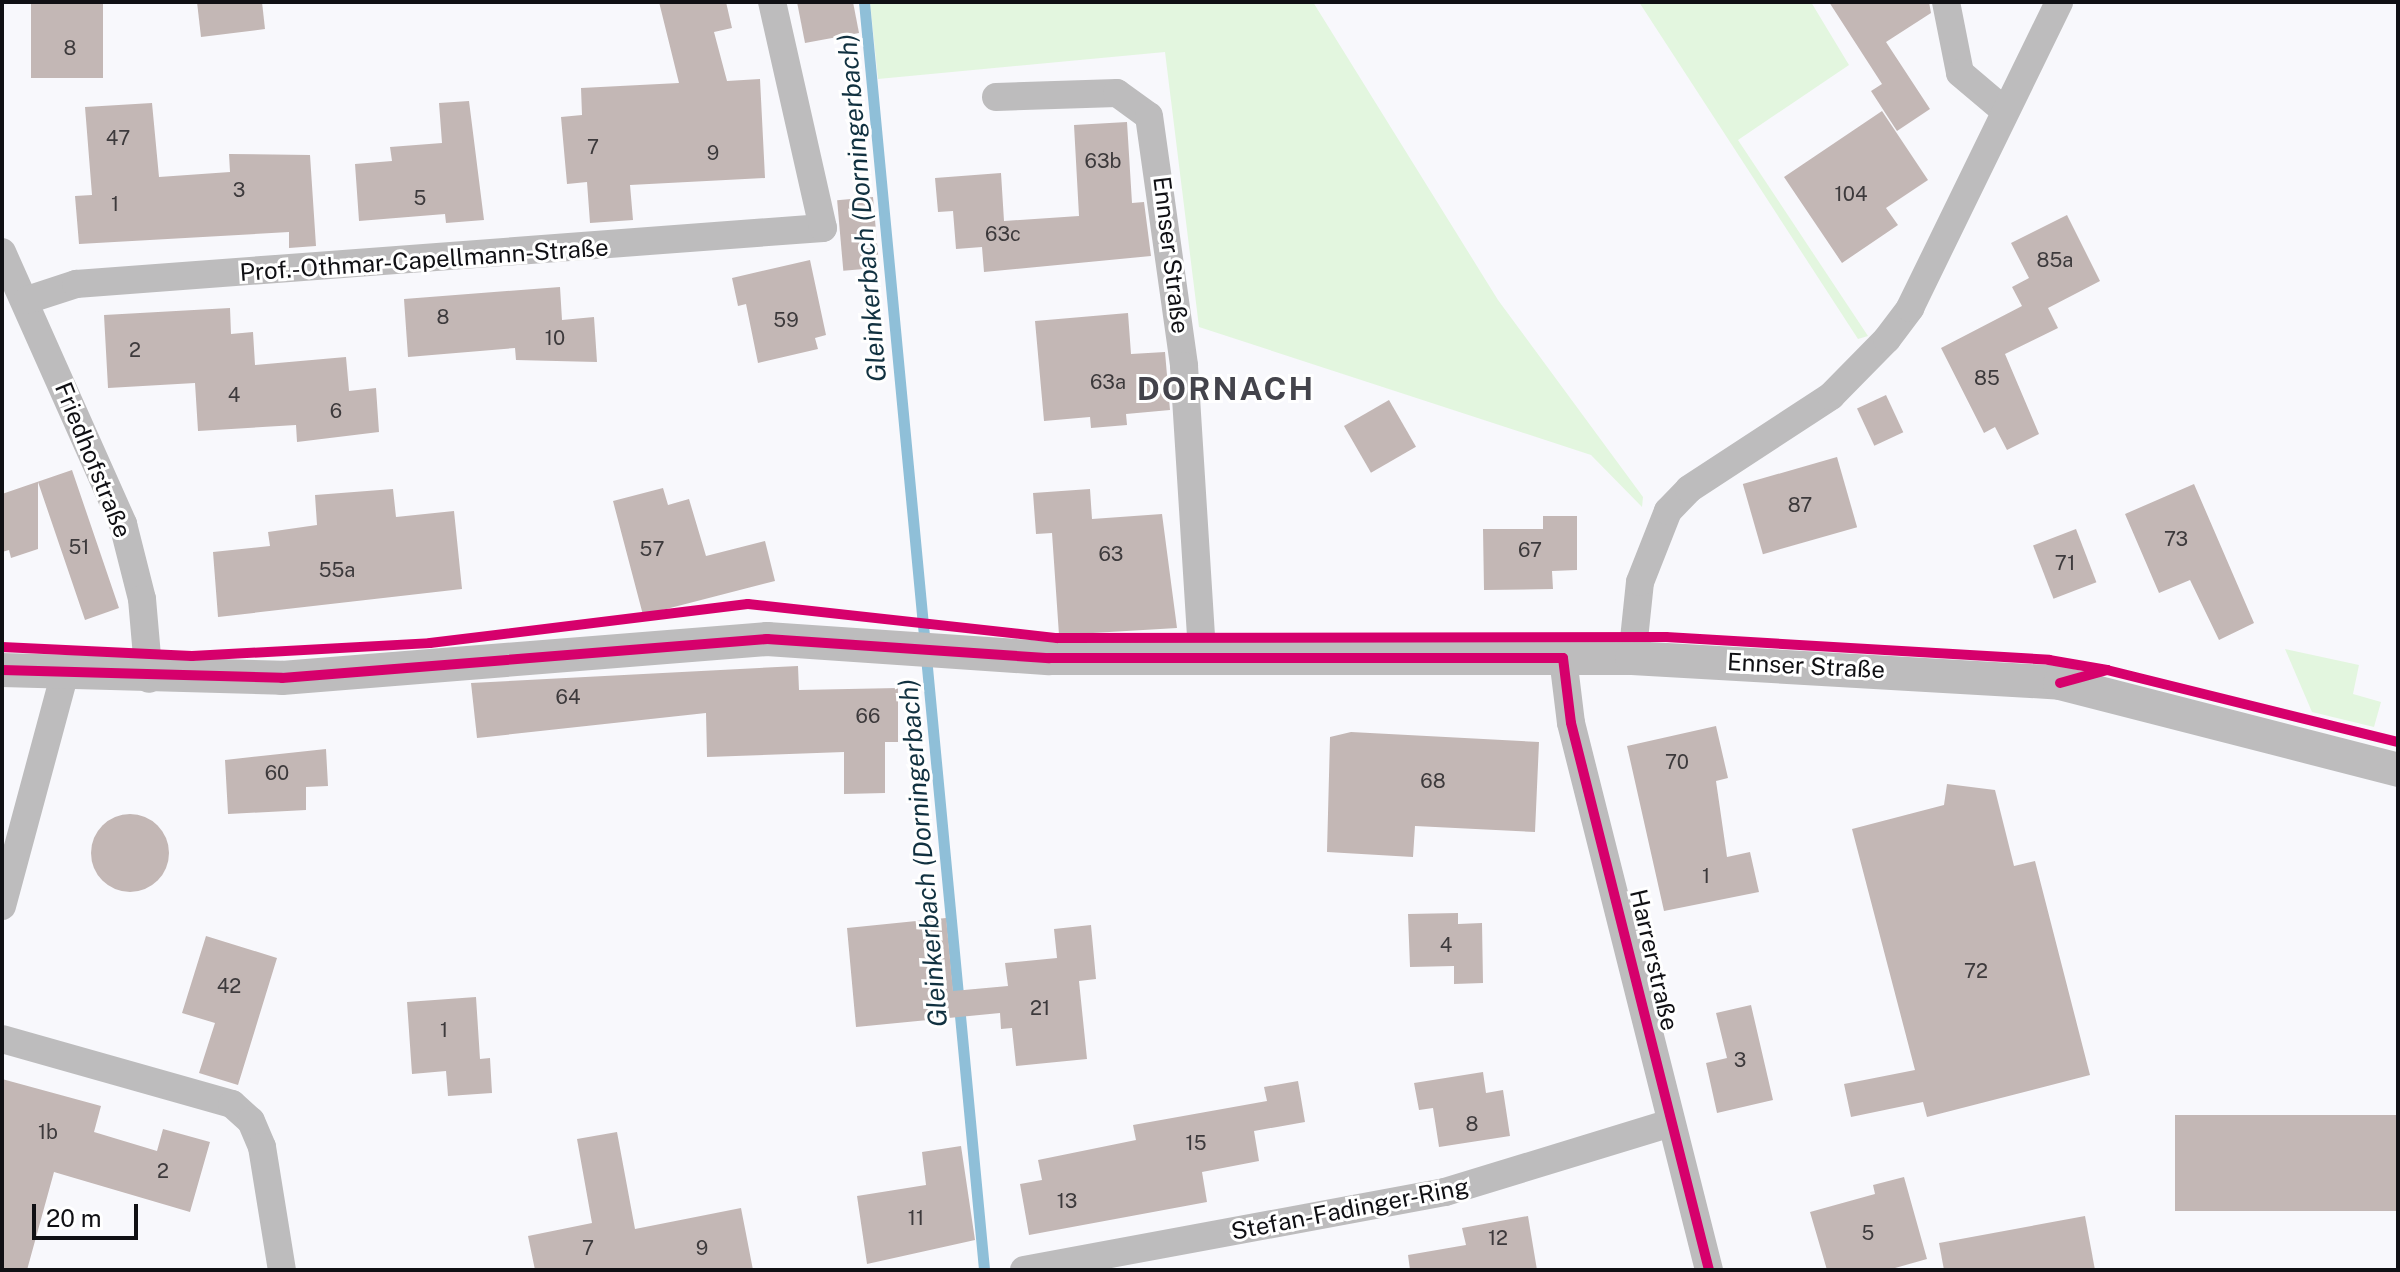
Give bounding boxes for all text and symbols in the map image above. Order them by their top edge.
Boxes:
water label: Gleinkerbach (Dorningerbach) [831,33,893,383]
house number: 8 [64,36,76,60]
house number: 47 [106,126,130,150]
house number: 7 [587,135,599,159]
house number: 9 [707,141,719,165]
house number: 63b [1085,149,1121,173]
street label: Ennser Straße [1147,175,1195,335]
house number: 3 [233,178,245,202]
house number: 104 [1835,182,1867,206]
house number: 5 [414,186,426,210]
house number: 1 [111,192,119,216]
house number: 63c [985,222,1021,246]
street label: Prof.-Othmar-Capellmann-Straße [239,233,609,287]
house number: 85a [2037,248,2073,272]
house number: 8 [437,305,449,329]
house number: 59 [773,308,799,332]
house number: 10 [545,326,565,350]
house number: 2 [129,338,141,362]
house number: 85 [1974,366,2000,390]
house number: 63a [1090,370,1126,394]
district label: DORNACH [1137,370,1315,408]
street label: Friedhofstraße [49,378,137,542]
house number: 4 [228,383,240,407]
house number: 6 [330,399,342,423]
house number: 87 [1788,493,1812,517]
house number: 73 [2164,527,2188,551]
house number: 51 [69,535,89,559]
house number: 57 [640,537,664,561]
house number: 67 [1518,538,1542,562]
house number: 63 [1099,542,1123,566]
house number: 71 [2055,551,2075,575]
house number: 55a [319,558,355,582]
street label: Ennser Straße [1726,647,1886,685]
water label: Gleinkerbach (Dorningerbach) [892,678,954,1028]
house number: 64 [556,685,580,709]
house number: 66 [856,704,880,728]
house number: 70 [1665,750,1689,774]
house number: 60 [265,761,289,785]
house number: 68 [1420,769,1446,793]
house number: 1 [1702,864,1710,888]
street label: Harrerstraße [1624,886,1684,1034]
house number: 4 [1440,933,1452,957]
house number: 72 [1964,959,1988,983]
house number: 42 [217,974,241,998]
house number: 21 [1030,996,1050,1020]
house number: 1 [440,1018,448,1042]
house number: 3 [1734,1048,1746,1072]
house number: 8 [1466,1112,1478,1136]
house number: 1b [38,1120,58,1144]
house number: 15 [1186,1131,1206,1155]
house number: 2 [157,1159,169,1183]
street label: Stefan-Fadinger-Ring [1229,1172,1471,1246]
scale bar [36,1188,142,1238]
house number: 13 [1057,1189,1077,1213]
text: 20 m [46,1204,102,1232]
house number: 11 [908,1206,924,1230]
house number: 5 [1862,1221,1874,1245]
house number: 12 [1488,1226,1508,1250]
house number: 7 [582,1236,594,1260]
house number: 9 [696,1236,708,1260]

